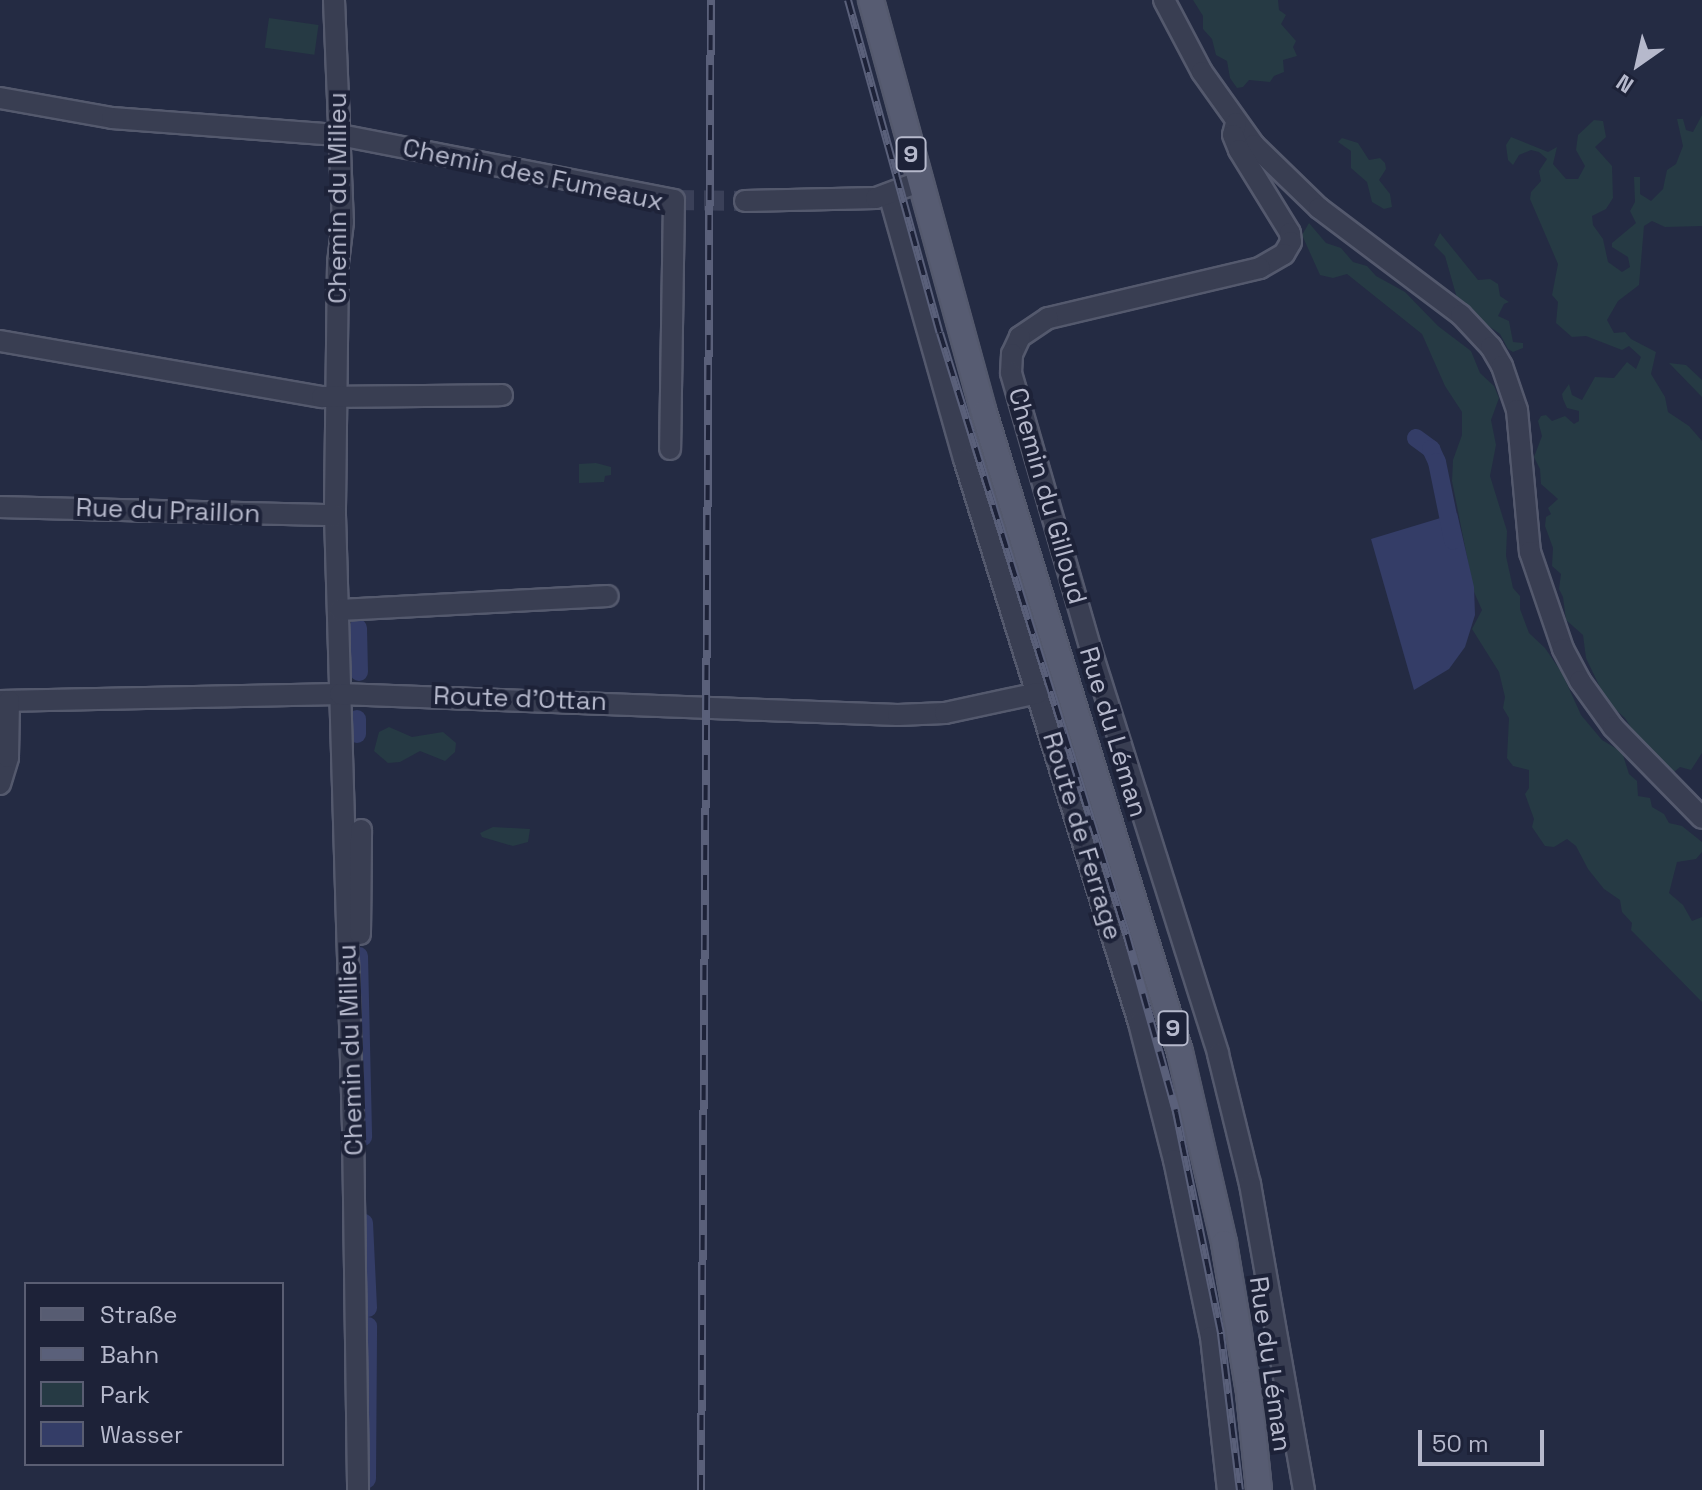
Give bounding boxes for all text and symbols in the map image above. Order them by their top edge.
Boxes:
north arrow [1598,24,1678,104]
text: N [1611,68,1639,100]
street label: Chemin du Milieu [322,92,354,304]
street label: Chemin des Fumeaux [400,132,666,218]
road number: 9 [895,134,927,174]
street label: Chemin du Gilloud [1001,384,1093,608]
street label: Rue du Praillon [75,492,261,530]
street label: Rue du Léman [1072,643,1154,821]
street label: Route d'Ottan [433,680,607,718]
street label: Route de Ferrage [1036,728,1128,944]
street label: Chemin du Milieu [332,944,370,1156]
road number: 9 [1157,1008,1189,1048]
street label: Rue du Léman [1242,1274,1298,1454]
legend [24,1282,284,1466]
text: Straße [100,1299,177,1330]
text: Bahn [100,1339,159,1370]
text: Park [100,1379,150,1410]
scale bar [1422,1414,1548,1464]
text: Wasser [100,1419,183,1450]
text: 50 m [1432,1428,1489,1459]

